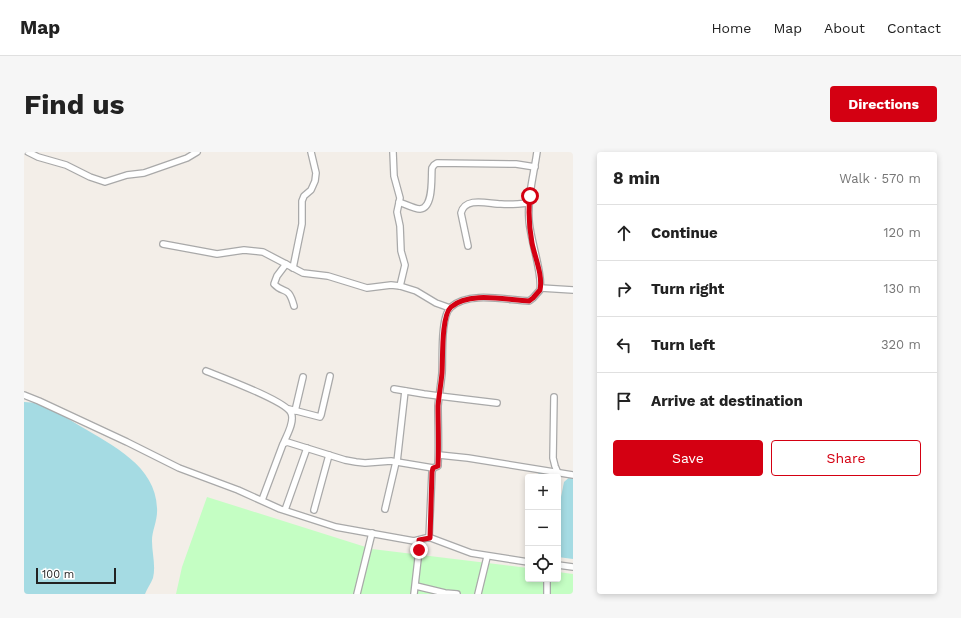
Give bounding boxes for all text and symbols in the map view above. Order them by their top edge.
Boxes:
text: Map [20,16,60,39]
text: Home [711,20,751,36]
text: Map [773,20,802,36]
text: About [824,20,865,36]
text: Contact [887,20,941,36]
button: Directions [830,86,937,122]
text: Find us [24,88,124,121]
text: 8 min [613,168,660,188]
text: Walk · 570 m [839,171,921,186]
route start [521,187,539,205]
icon: ahead [613,222,635,244]
text: Continue [651,224,718,242]
text: 120 m [883,225,921,240]
icon: right [613,278,635,300]
text: Turn right [651,280,724,298]
text: 130 m [883,281,921,296]
icon: left [613,334,635,356]
text: Turn left [651,336,715,354]
text: 320 m [881,337,921,352]
icon: arrive [613,390,635,412]
text: Arrive at destination [651,392,803,410]
button: Save [613,440,763,476]
button: Share [771,440,921,476]
map controls [525,474,561,582]
button: + [525,474,561,510]
button: − [525,510,561,546]
route end [410,541,428,559]
button: locate [525,546,561,582]
scale bar [36,566,116,585]
text: 100 m [42,568,74,581]

